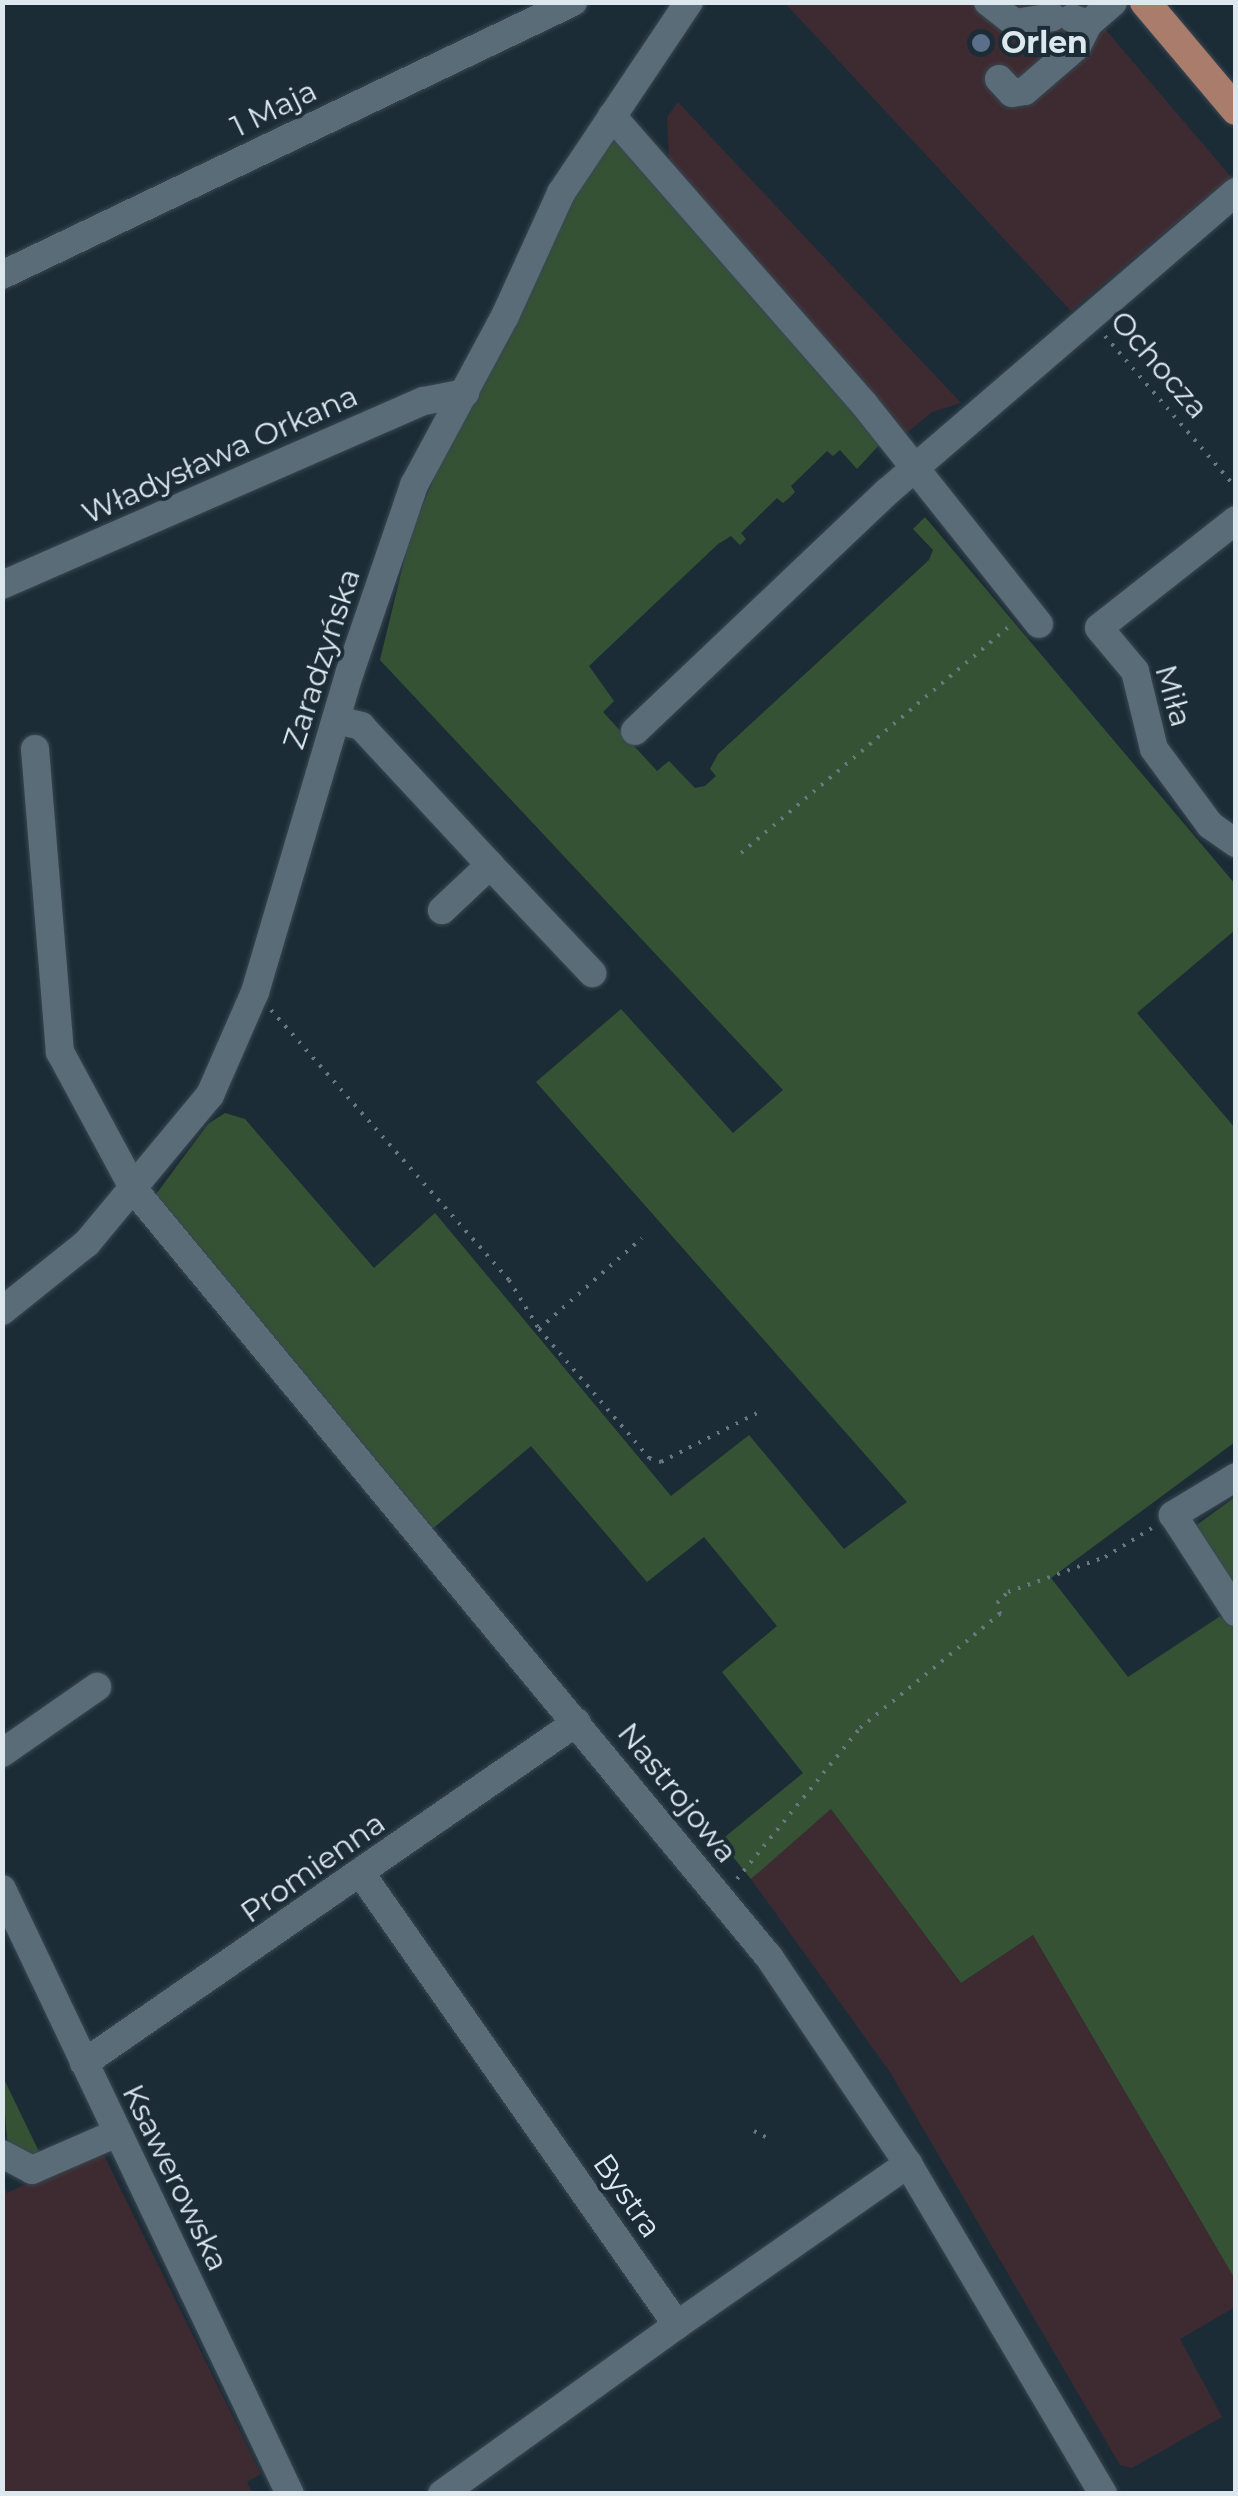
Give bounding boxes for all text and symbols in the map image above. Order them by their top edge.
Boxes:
place label: Orlen [1001,25,1088,61]
marker: Orlen [970,32,992,54]
street label: 1 Maja [225,73,323,145]
street label: Ochocza [1103,304,1215,426]
street label: Władysława Orkana [77,378,363,532]
street label: Zaradzyńska [276,564,368,754]
street label: Miła [1147,661,1199,731]
street label: Nastrojowa [610,1716,744,1870]
street label: Promienna [234,1805,392,1931]
street label: Ksawerowska [114,2079,236,2277]
street label: Bystra [585,2147,669,2245]

